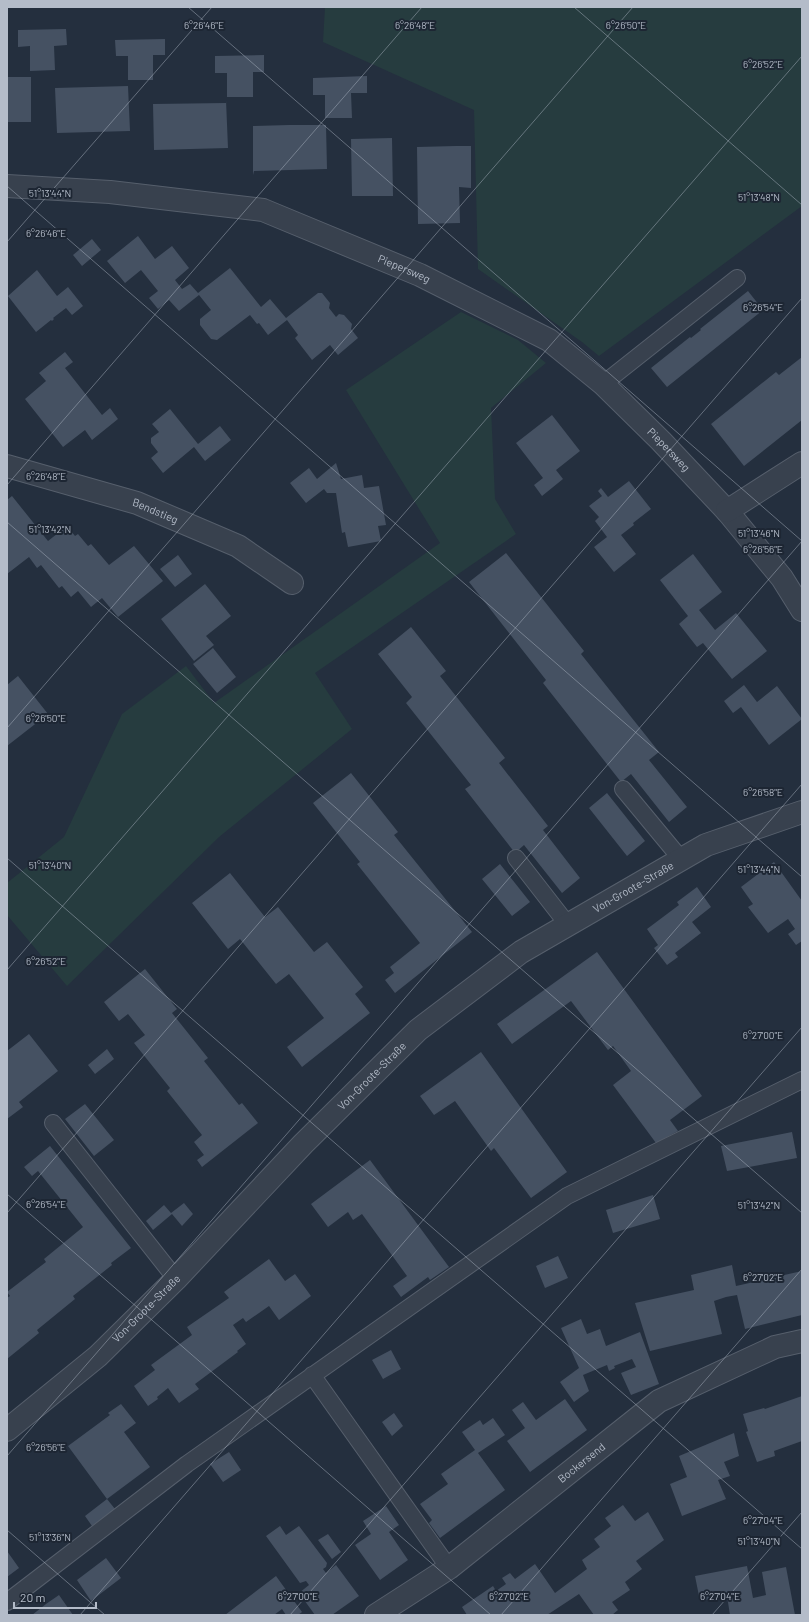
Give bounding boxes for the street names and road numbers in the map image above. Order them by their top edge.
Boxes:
street label: Piepersweg [376,251,433,285]
street label: Piepersweg [645,425,693,474]
street label: Bendstieg [131,495,180,526]
street label: Von-Groote-Straße [590,858,676,915]
street label: Von-Groote-Straße [334,1039,408,1112]
street label: Von-Groote-Straße [109,1272,183,1345]
street label: Bockersend [555,1440,607,1485]

